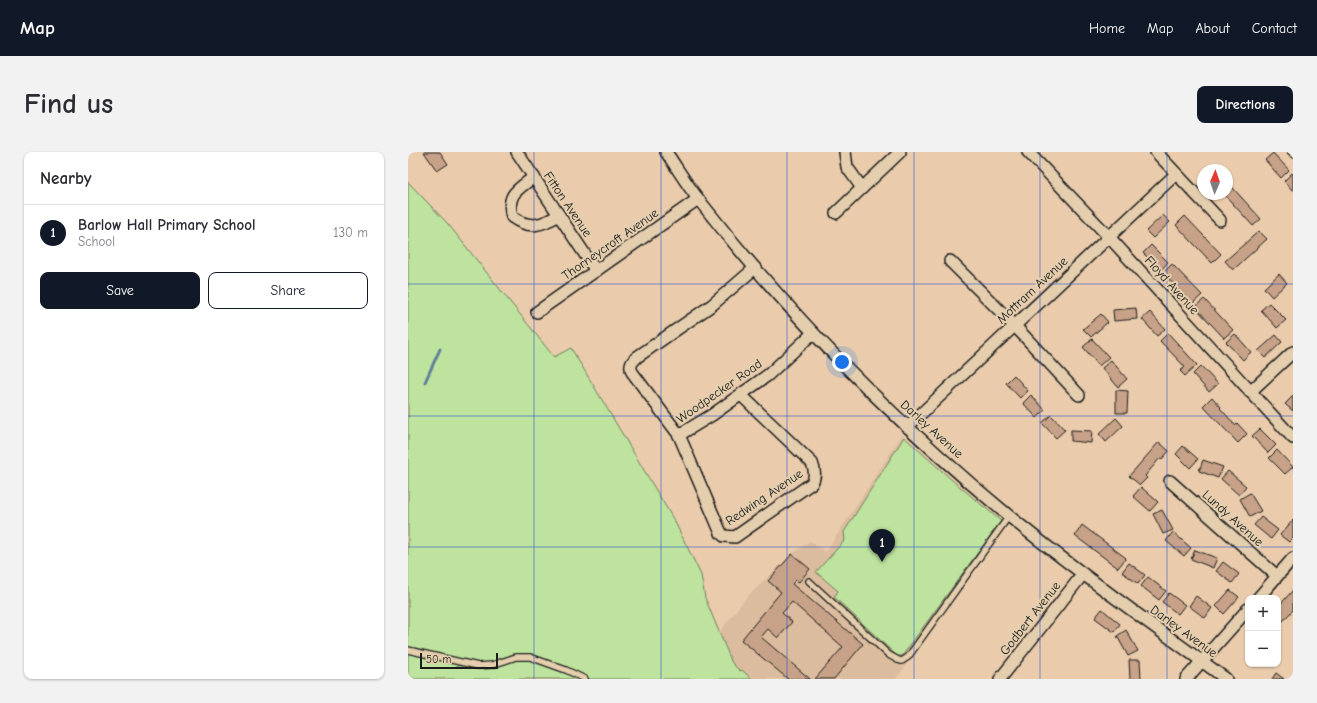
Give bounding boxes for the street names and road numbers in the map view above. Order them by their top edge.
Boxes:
street label: Fitton Avenue [541,169,596,240]
street label: Thorneycroft Avenue [559,205,662,283]
street label: Mottram Avenue [993,253,1071,327]
street label: Floyd Avenue [1142,253,1203,318]
street label: Woodpecker Road [673,356,765,426]
street label: Darley Avenue [898,397,967,461]
street label: Redwing Avenue [723,465,806,528]
street label: Lundy Avenue [1199,487,1267,550]
street label: Godbert Avenue [997,578,1064,658]
street label: Darley Avenue [1148,602,1221,661]

